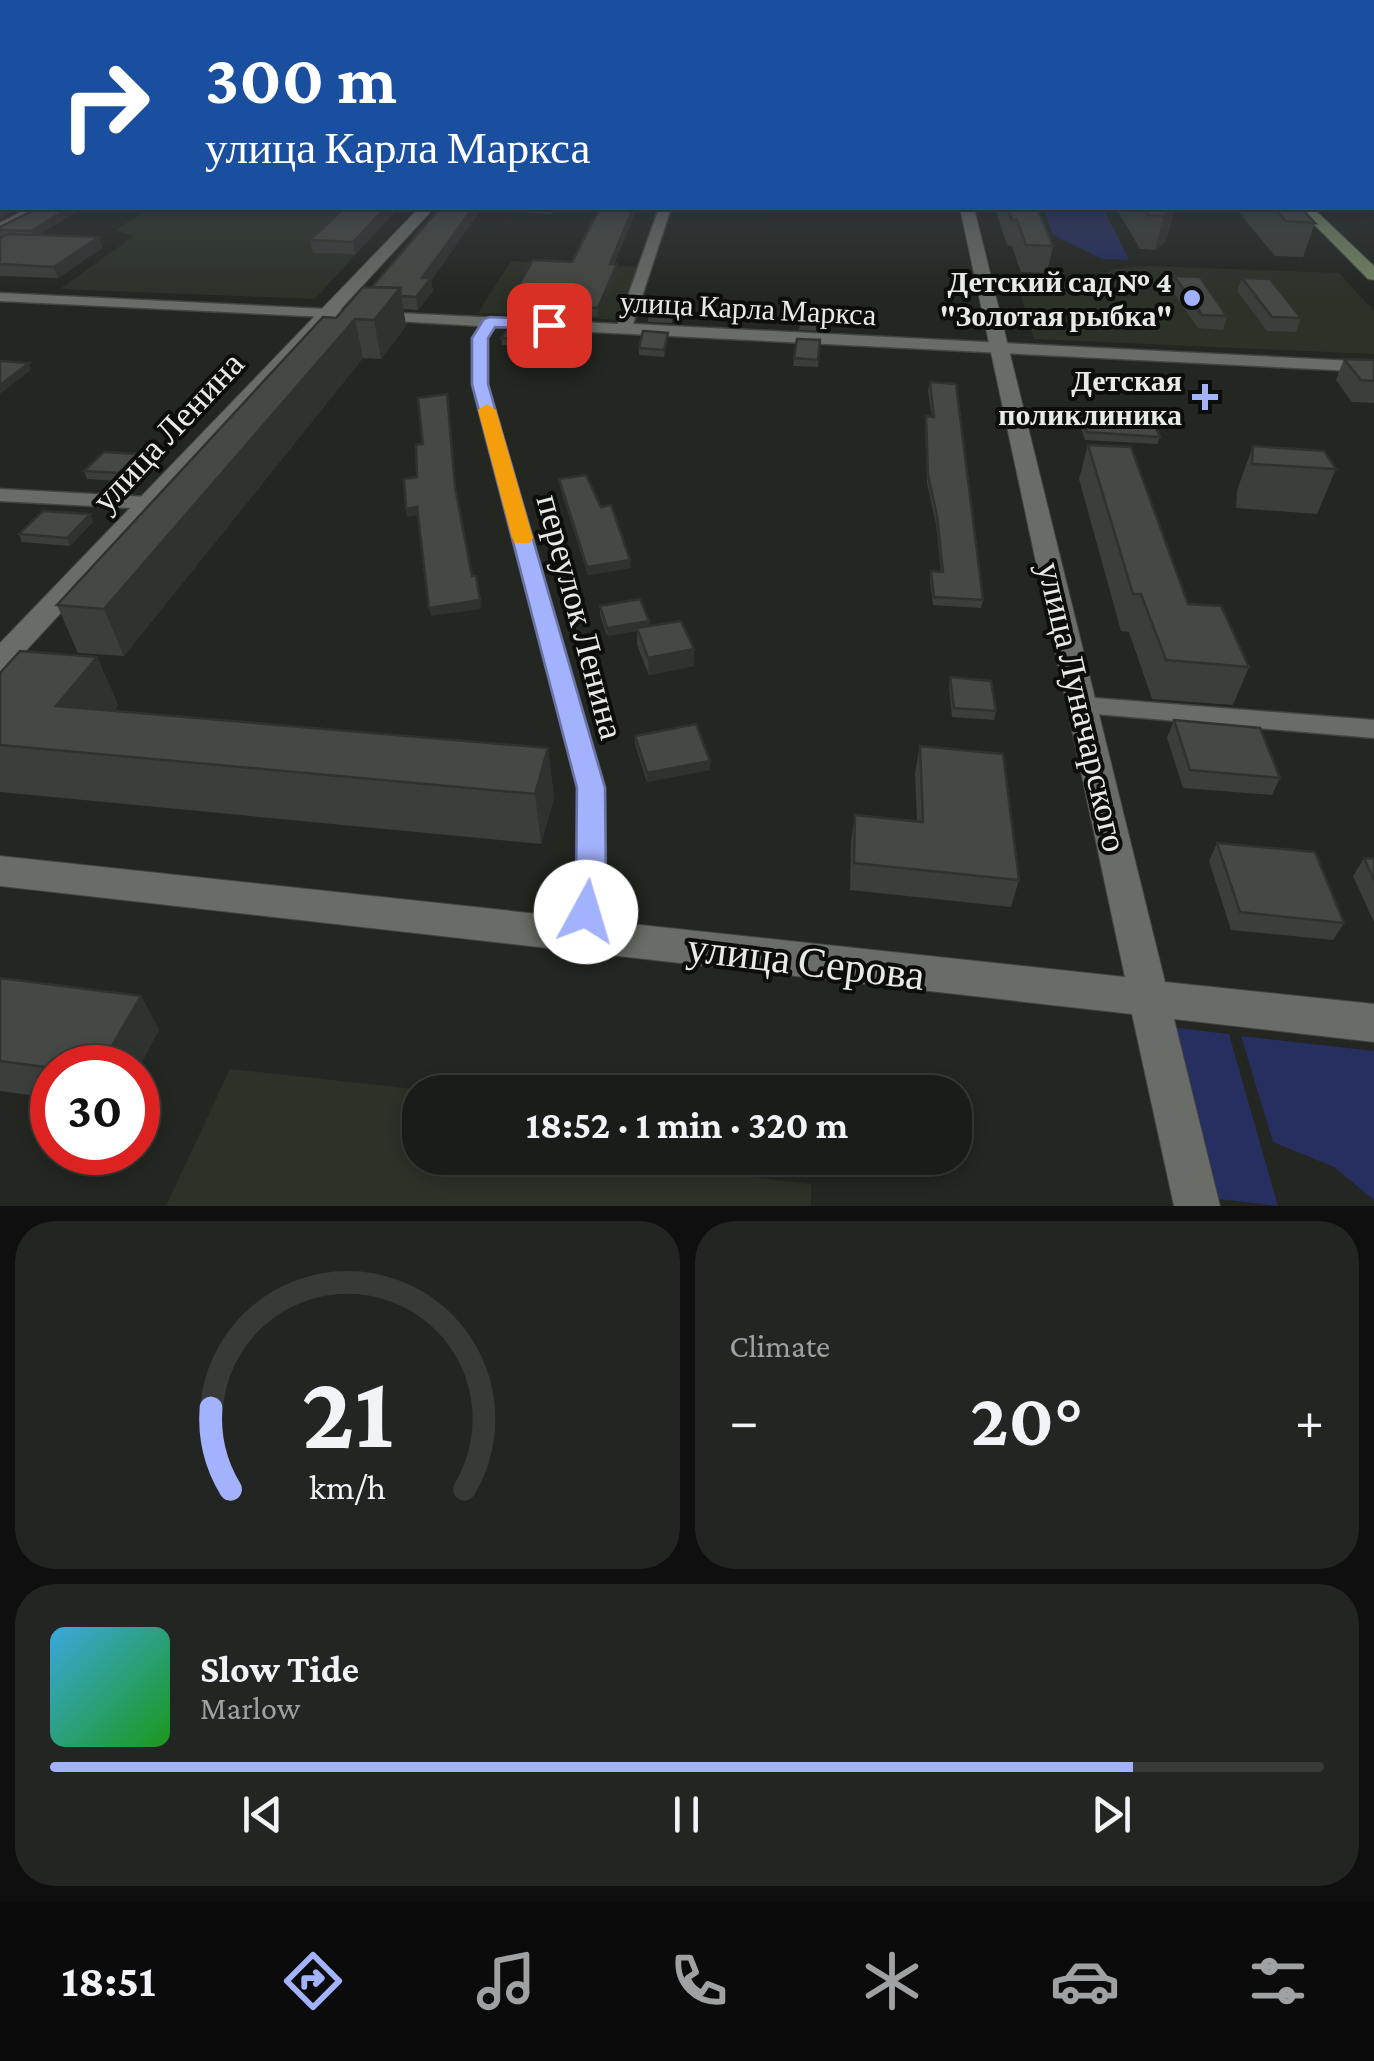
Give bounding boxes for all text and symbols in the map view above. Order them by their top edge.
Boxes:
icon: right [40,40,170,170]
text: 300 m [205,40,397,118]
text: улица Карла Маркса [205,123,590,173]
place label: Детский сад № 4 "Золотая рыбка" [940,265,1172,332]
pin [507,283,592,368]
street label: улица Карла Маркса [619,285,877,331]
marker: Детский сад № 4 "Золотая рыбка" [1181,287,1203,309]
icon: arrive [522,298,577,353]
street label: улица Ленина [84,344,252,520]
place label: Детская поликлиника [998,364,1182,431]
marker: Детская поликлиника [1192,384,1218,410]
street label: переулок Ленина [529,490,632,744]
street label: улица Луначарского [1030,558,1134,856]
position arrow [534,860,638,964]
street label: улица Серова [685,923,928,999]
speed limit sign: 30 [30,1045,160,1175]
text: 18:52 · 1 min · 320 m [526,1104,848,1146]
text: Climate [730,1328,830,1364]
text: 21 [301,1354,393,1469]
text: 20° [970,1378,1083,1461]
text: − [730,1390,759,1451]
text: + [1295,1390,1324,1451]
text: km/h [309,1467,386,1507]
text: Slow Tide [200,1648,359,1690]
text: Marlow [200,1690,300,1726]
icon: previous [235,1787,290,1842]
icon: pause [659,1787,714,1842]
icon: next [1084,1787,1139,1842]
icon: directions [278,1946,348,2016]
icon: music [471,1946,541,2016]
icon: phone [664,1946,734,2016]
icon: climate [857,1946,927,2016]
icon: car [1050,1946,1120,2016]
icon: filters [1243,1946,1313,2016]
text: 18:51 [61,1956,156,2006]

